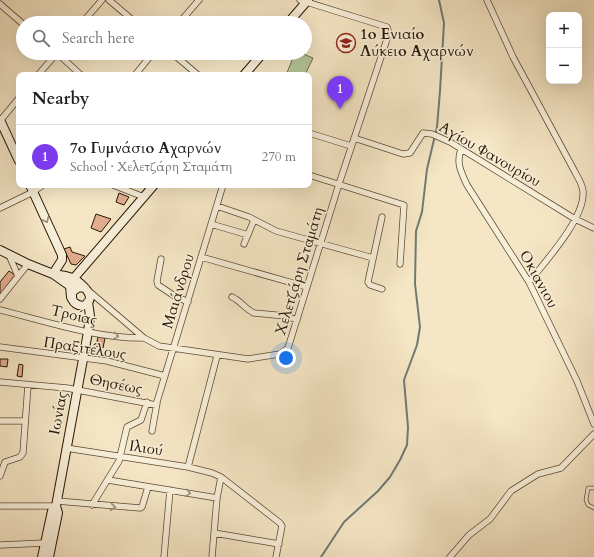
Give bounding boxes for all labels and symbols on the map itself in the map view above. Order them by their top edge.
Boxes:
place label: 1ο Ενιαίο Λύκειο Αχαρνών [360,24,473,61]
school or university icon: 1ο Ενιαίο Λύκειο Αχαρνών [335,32,357,54]
pin: 1 [327,76,353,109]
street label: Αγίου Φανουρίου [435,117,545,191]
street label: Χελετζάρη Σταμάτη [270,205,328,337]
one-way arrow [42,217,50,224]
street label: Οκιανιου [515,247,563,312]
street label: Μαιάνδρου [157,251,199,331]
street label: Τροίας [49,300,100,330]
one-way arrow [113,331,119,340]
street label: Πραξιτέλους [42,332,128,365]
your location [276,348,296,368]
street label: Θησέως [88,369,145,399]
street label: Ιωνίας [44,389,72,436]
street label: Ιλιού [128,435,164,461]
one-way arrow [185,488,191,497]
one-way arrow [110,502,116,511]

